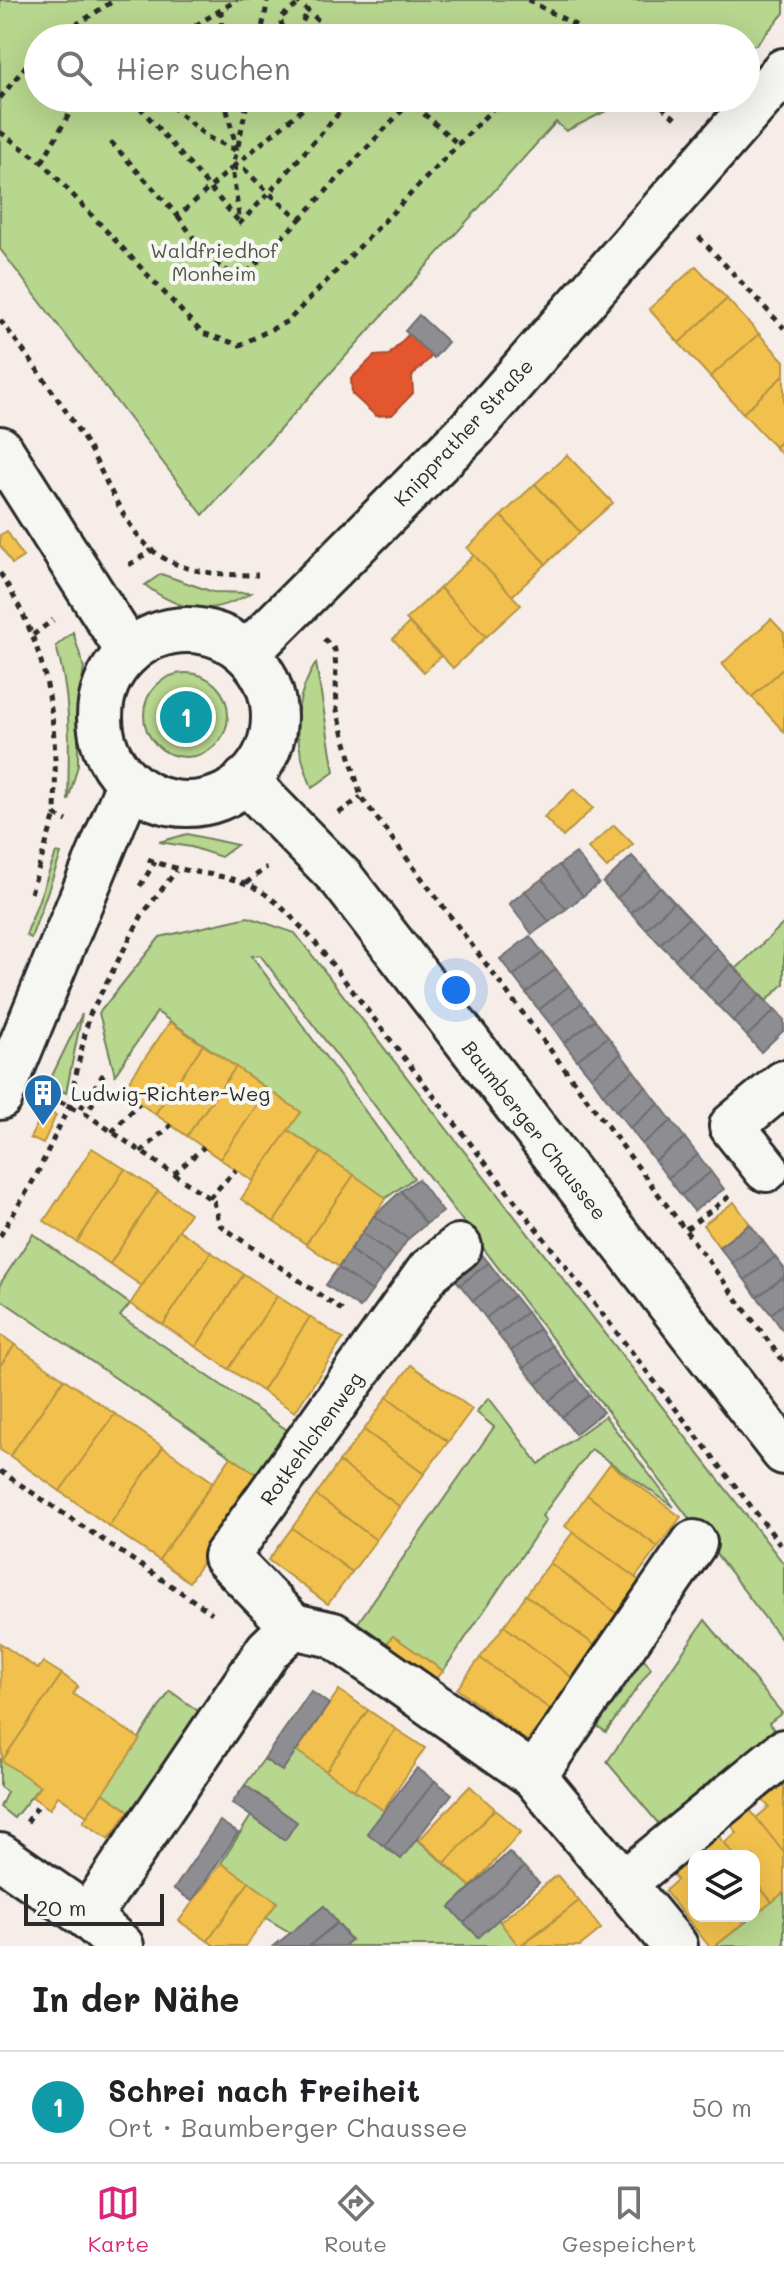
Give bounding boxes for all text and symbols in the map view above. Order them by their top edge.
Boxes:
search box [24,24,760,112]
icon: search [52,46,96,90]
text: Hier suchen [116,48,291,88]
park label: Waldfriedhof Monheim [150,237,279,286]
street label: Knipprather Straße [388,353,538,511]
pin: 1 [160,687,212,747]
your location [436,970,476,1010]
street label: Baumberger Chaussee [457,1035,613,1225]
building icon: Ludwig-Richter-Weg [22,1072,64,1127]
place label: Ludwig-Richter-Weg [71,1080,270,1106]
street label: Rotkehlchenweg [254,1366,368,1510]
map controls [688,1850,760,1922]
button: layers [688,1850,760,1922]
scale bar [24,1890,164,1926]
text: 20 m [36,1893,86,1922]
text: In der Nähe [32,1976,240,2021]
text: Schrei nach Freiheit [108,2070,420,2110]
text: 1 [52,2090,64,2124]
text: 50 m [692,2090,752,2124]
text: Ort · Baumberger Chaussee [108,2110,468,2144]
tab: Karte [88,2181,149,2258]
tab: Route [324,2181,387,2258]
tab: Gespeichert [562,2181,696,2258]

